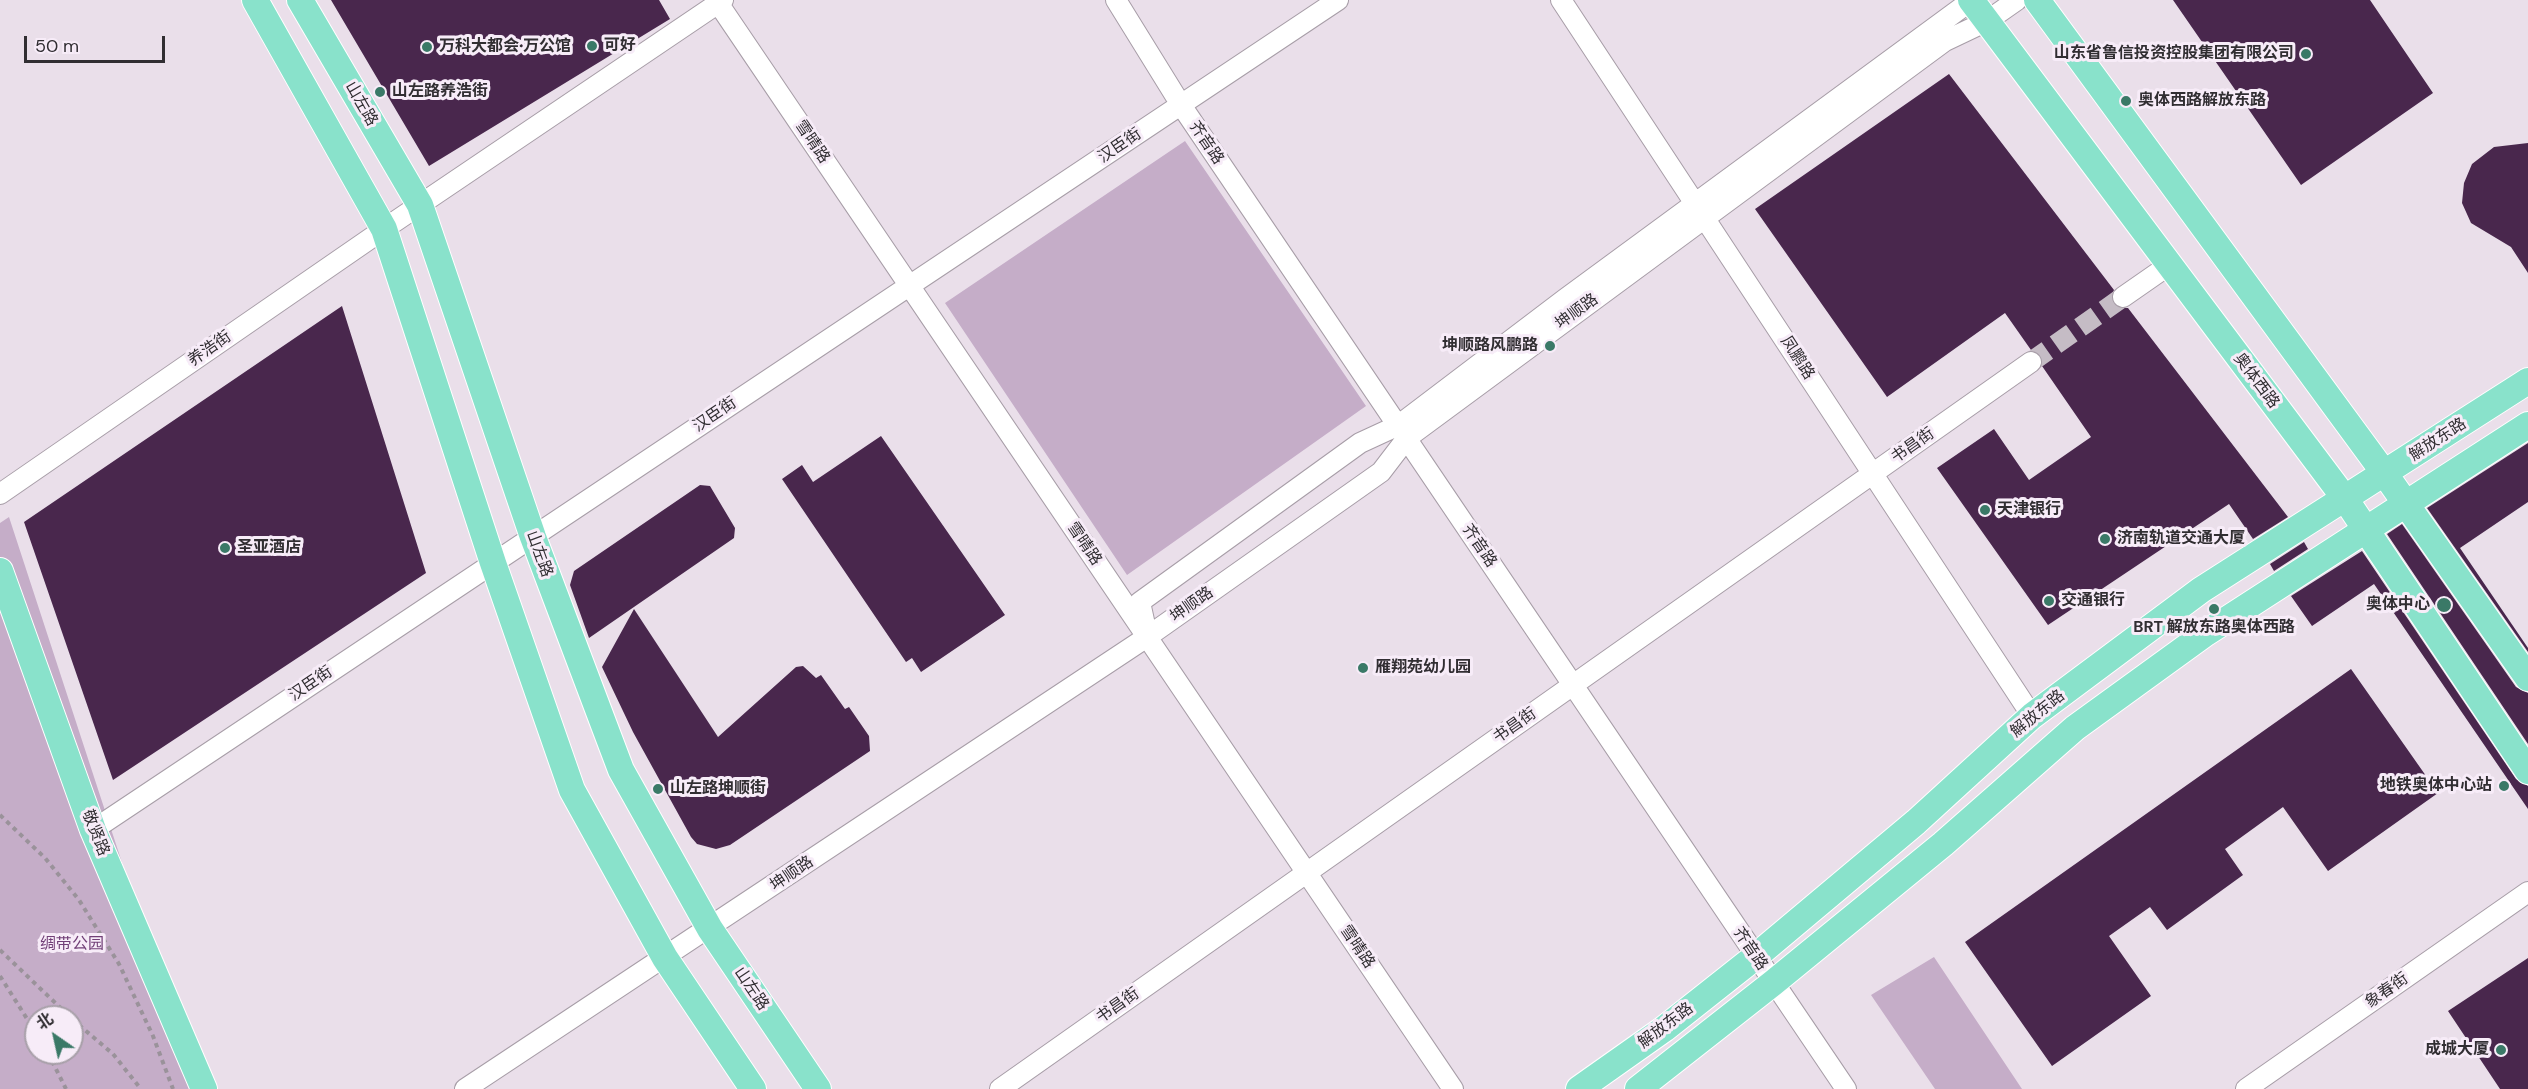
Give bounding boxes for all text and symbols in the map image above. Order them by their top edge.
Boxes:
scale bar [27,24,168,62]
text: 50 m [35,34,79,58]
place label: 可好 [604,36,636,56]
place label: 万科大都会·万公馆 [439,37,571,57]
marker: 可好 [585,39,599,53]
marker: 万科大都会·万公馆 [420,40,434,54]
place label: 山东省鲁信投资控股集团有限公司 [2054,44,2294,64]
marker: 山东省鲁信投资控股集团有限公司 [2299,47,2313,61]
street label: 山左路 [341,78,381,130]
place label: 山左路养浩街 [392,82,488,102]
marker: 山左路养浩街 [373,85,387,99]
place label: 奥体西路解放东路 [2138,91,2266,111]
marker: 奥体西路解放东路 [2119,94,2133,108]
street label: 雪晴路 [791,117,833,167]
street label: 齐音路 [1185,118,1227,168]
street label: 汉臣街 [1095,125,1145,167]
street label: 坤顺路 [1552,290,1602,334]
street label: 养浩街 [185,327,235,371]
street label: 凤鹏路 [1776,333,1818,383]
place label: 坤顺路风鹏路 [1442,336,1538,356]
marker: 坤顺路风鹏路 [1543,339,1557,353]
street label: 奥体西路 [2229,350,2283,412]
street label: 汉臣街 [690,394,740,436]
street label: 解放东路 [2406,415,2470,465]
street label: 书昌街 [1888,424,1938,468]
place label: 天津银行 [1997,500,2061,520]
marker: 天津银行 [1978,503,1992,517]
street label: 雪晴路 [1063,519,1105,569]
street label: 齐音路 [1458,521,1500,571]
street label: 山左路 [522,528,556,580]
place label: 济南轨道交通大厦 [2117,529,2245,549]
marker: 济南轨道交通大厦 [2098,532,2112,546]
place label: 圣亚酒店 [237,538,301,558]
marker: 圣亚酒店 [218,541,232,555]
street label: 坤顺路 [1167,583,1217,627]
place label: 交通银行 [2061,591,2125,611]
marker: 交通银行 [2042,594,2056,608]
place label: 奥体中心 [2366,595,2430,615]
marker: 奥体中心 [2435,596,2453,614]
marker: BRT 解放东路奥体西路 [2207,602,2221,616]
place label: BRT 解放东路奥体西路 [2133,618,2295,638]
place label: 雁翔苑幼儿园 [1375,658,1471,678]
marker: 雁翔苑幼儿园 [1356,661,1370,675]
street label: 汉臣街 [286,663,336,705]
street label: 解放东路 [2007,686,2069,742]
street label: 书昌街 [1490,704,1540,748]
place label: 地铁奥体中心站 [2380,776,2492,796]
place label: 山左路坤顺街 [670,779,766,799]
marker: 地铁奥体中心站 [2497,779,2511,793]
marker: 山左路坤顺街 [651,782,665,796]
street label: 敬贤路 [77,807,113,859]
street label: 坤顺路 [767,853,817,895]
street label: 雪晴路 [1336,922,1378,972]
street label: 齐音路 [1729,924,1771,974]
park label: 绸带公园 [40,935,104,955]
street label: 山左路 [730,964,772,1014]
street label: 象春街 [2362,969,2412,1013]
street label: 书昌街 [1093,984,1143,1028]
street label: 解放东路 [1635,999,1697,1053]
north arrow [24,1005,84,1065]
text: 北 [32,1008,57,1035]
place label: 成城大厦 [2425,1040,2489,1060]
marker: 成城大厦 [2494,1043,2508,1057]

